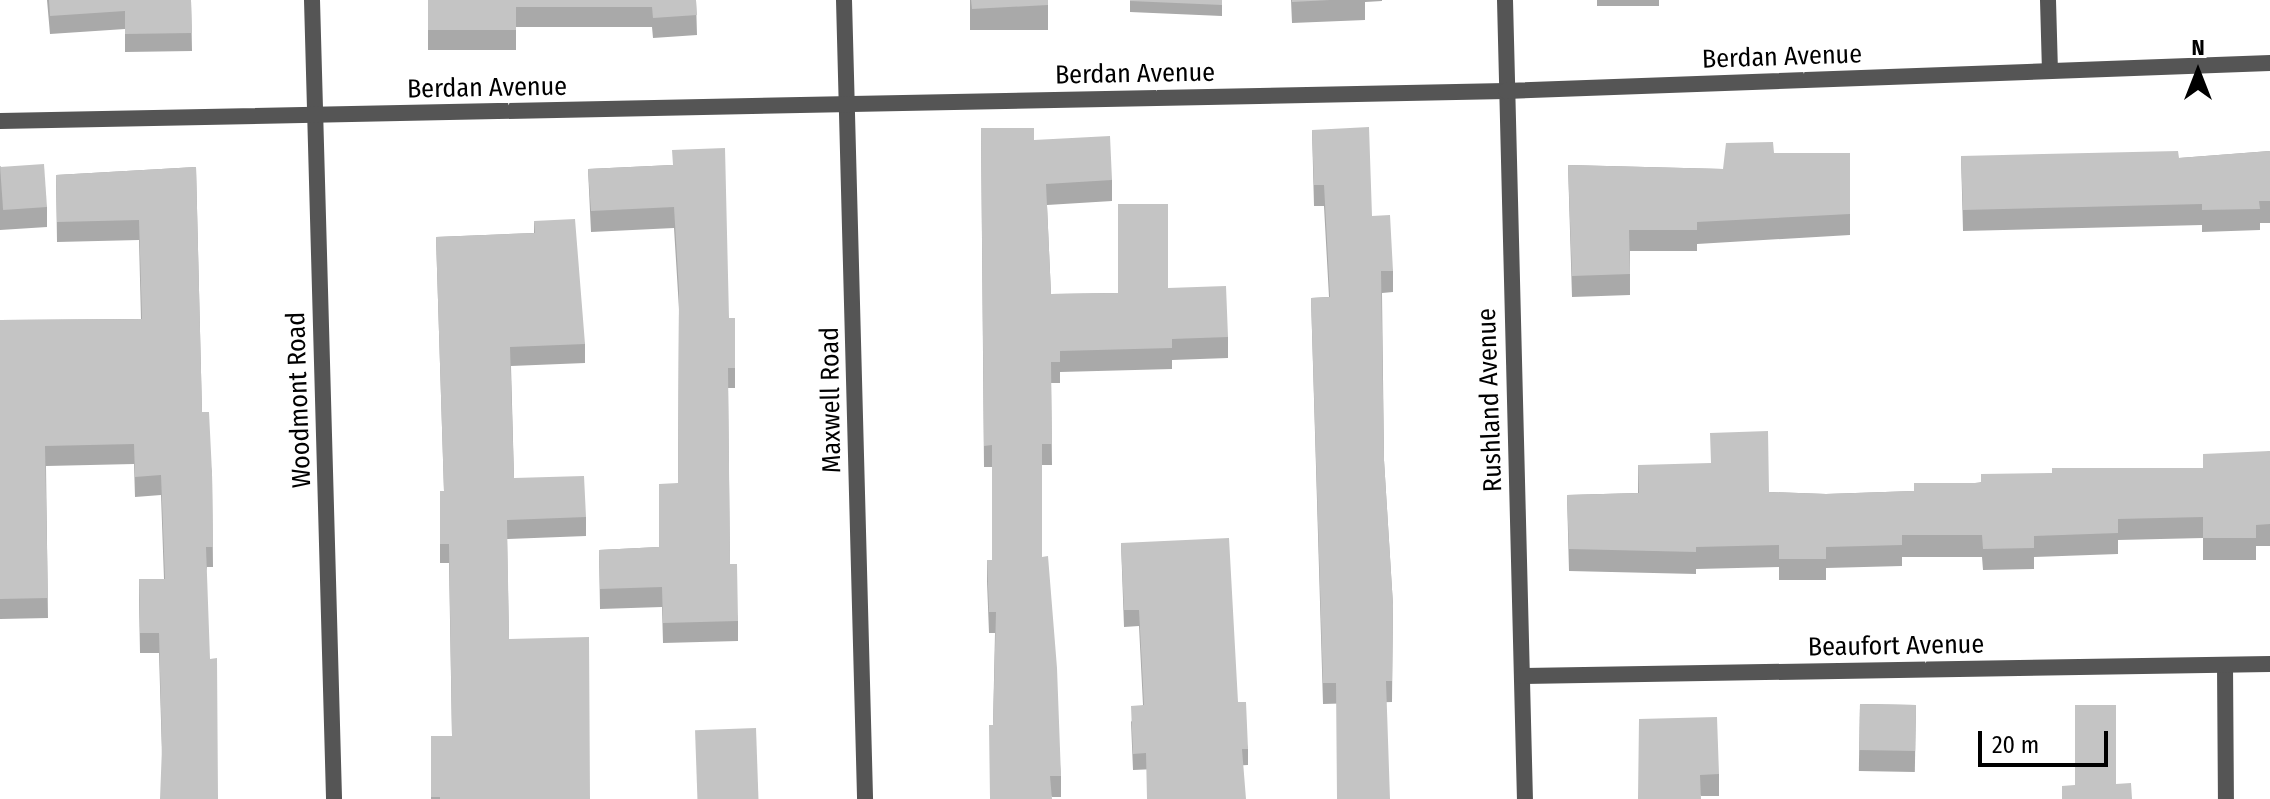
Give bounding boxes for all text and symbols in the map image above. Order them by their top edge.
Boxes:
north arrow [2158,32,2238,112]
text: N [2191,34,2205,61]
street label: Berdan Avenue [1701,39,1863,75]
street label: Berdan Avenue [1055,57,1215,91]
street label: Berdan Avenue [407,71,567,105]
street label: Rushland Avenue [1471,308,1509,492]
street label: Woodmont Road [280,311,318,489]
street label: Maxwell Road [814,327,848,473]
street label: Beaufort Avenue [1808,629,1984,663]
scale bar [1982,715,2112,765]
text: 20 m [1992,731,2039,759]

